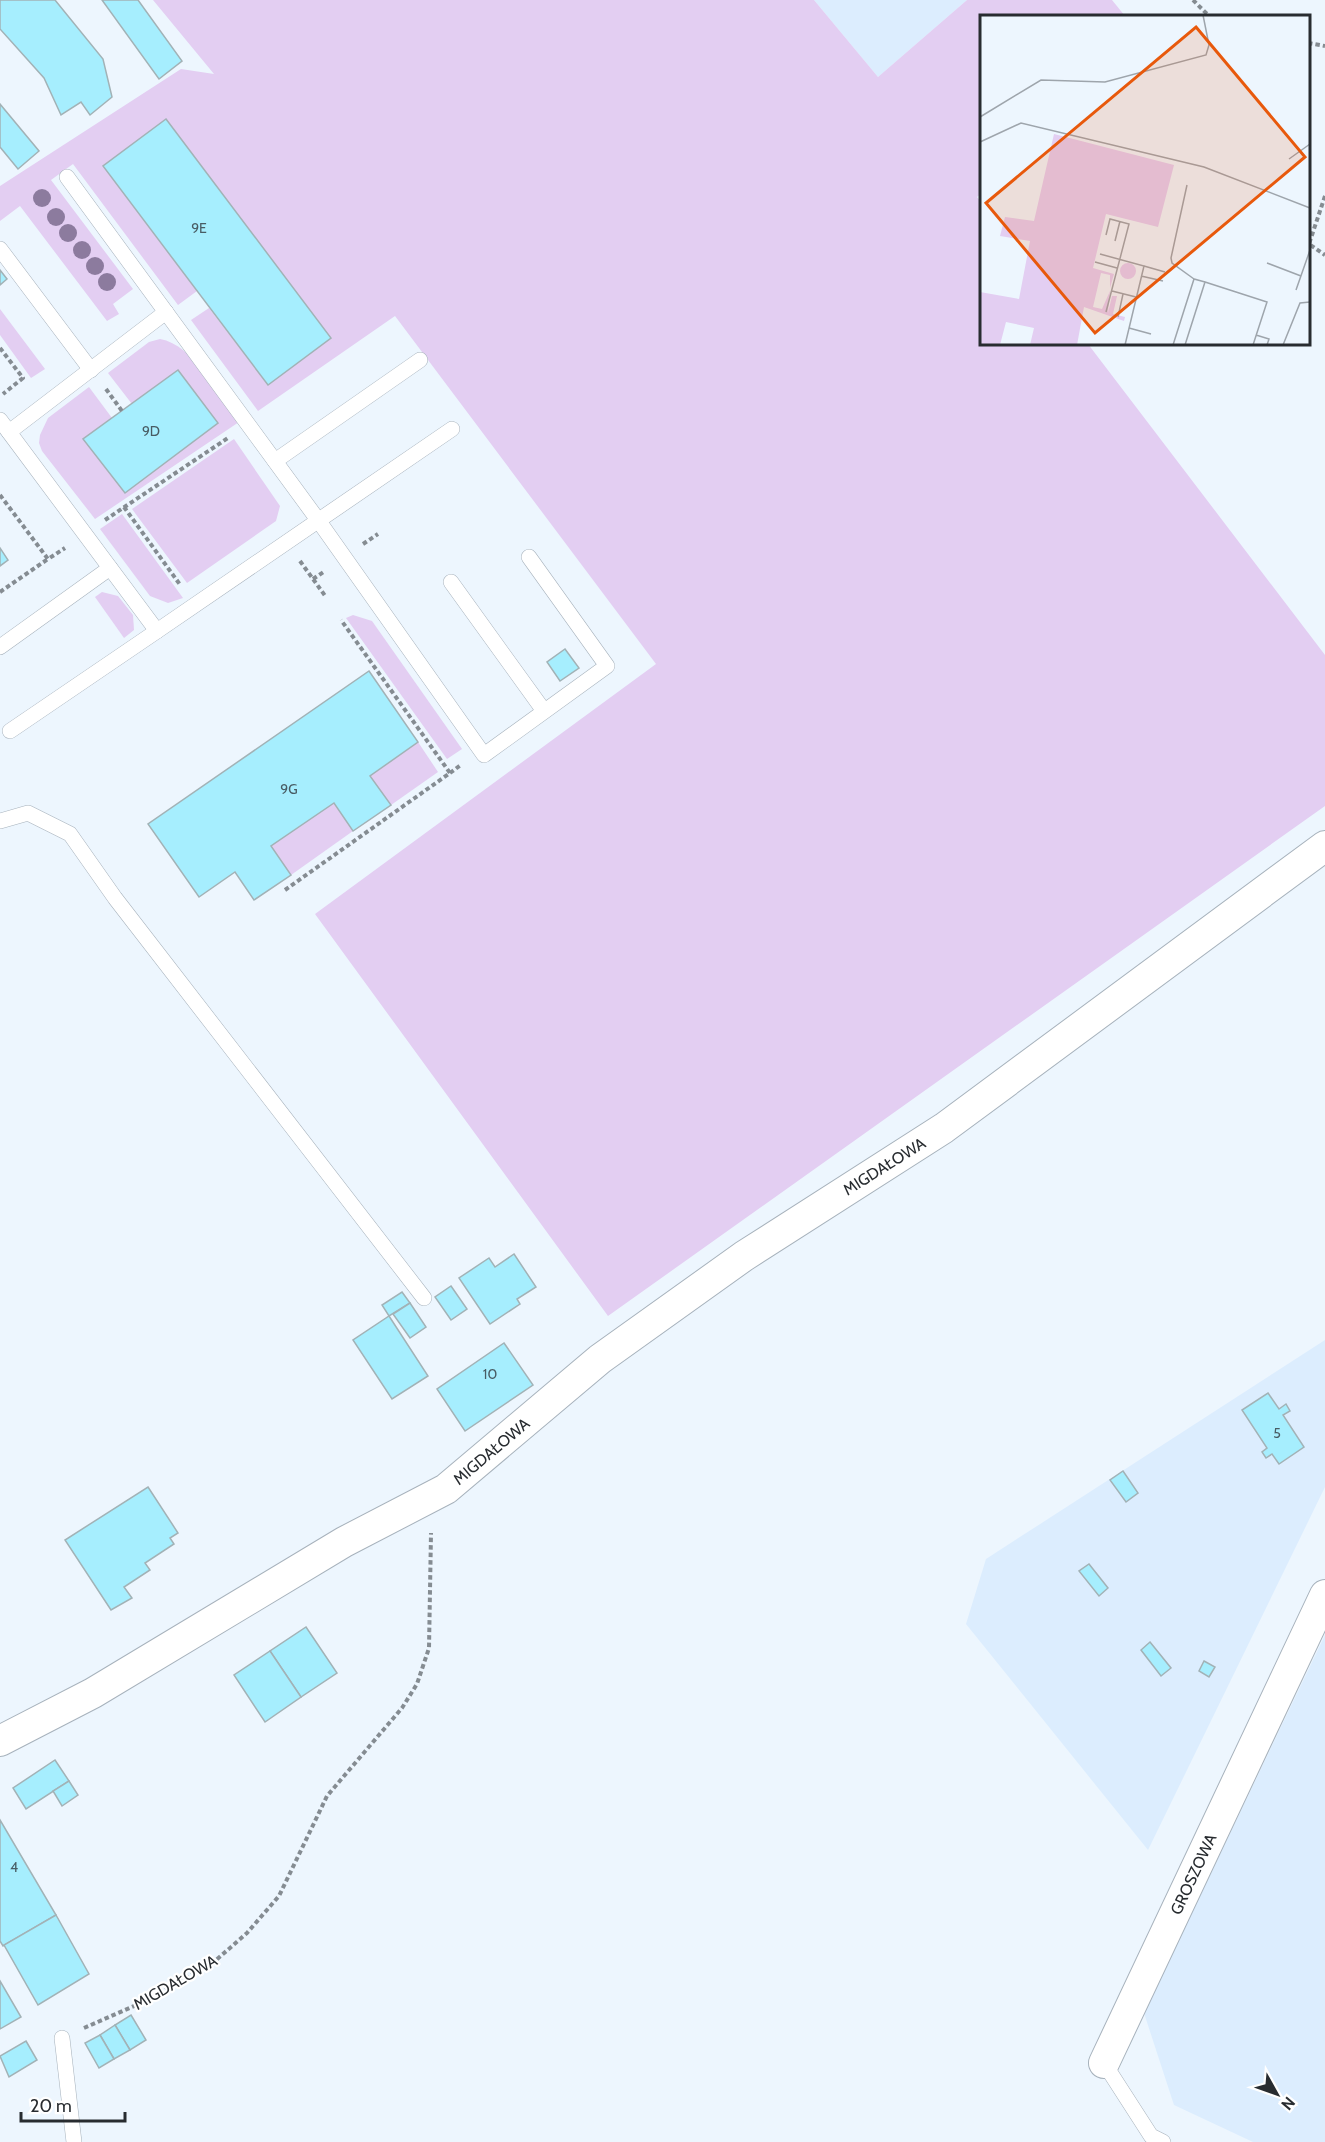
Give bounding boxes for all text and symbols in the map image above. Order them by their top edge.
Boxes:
inset map [980,15,1310,345]
house number: 9E [191,219,207,237]
house number: 9D [142,422,160,440]
house number: 9G [280,780,298,798]
street label: MIGDAŁOWA [840,1133,929,1199]
house number: 10 [483,1365,497,1383]
street label: MIGDAŁOWA [449,1414,533,1489]
house number: 5 [1273,1424,1281,1442]
street label: GROSZOWA [1166,1831,1221,1918]
house number: 4 [10,1858,18,1876]
street label: MIGDAŁOWA [130,1951,221,2014]
north arrow [1247,2064,1307,2124]
scale bar [21,2085,124,2123]
text: N [1277,2093,1299,2114]
text: 20 m [30,2095,72,2117]

